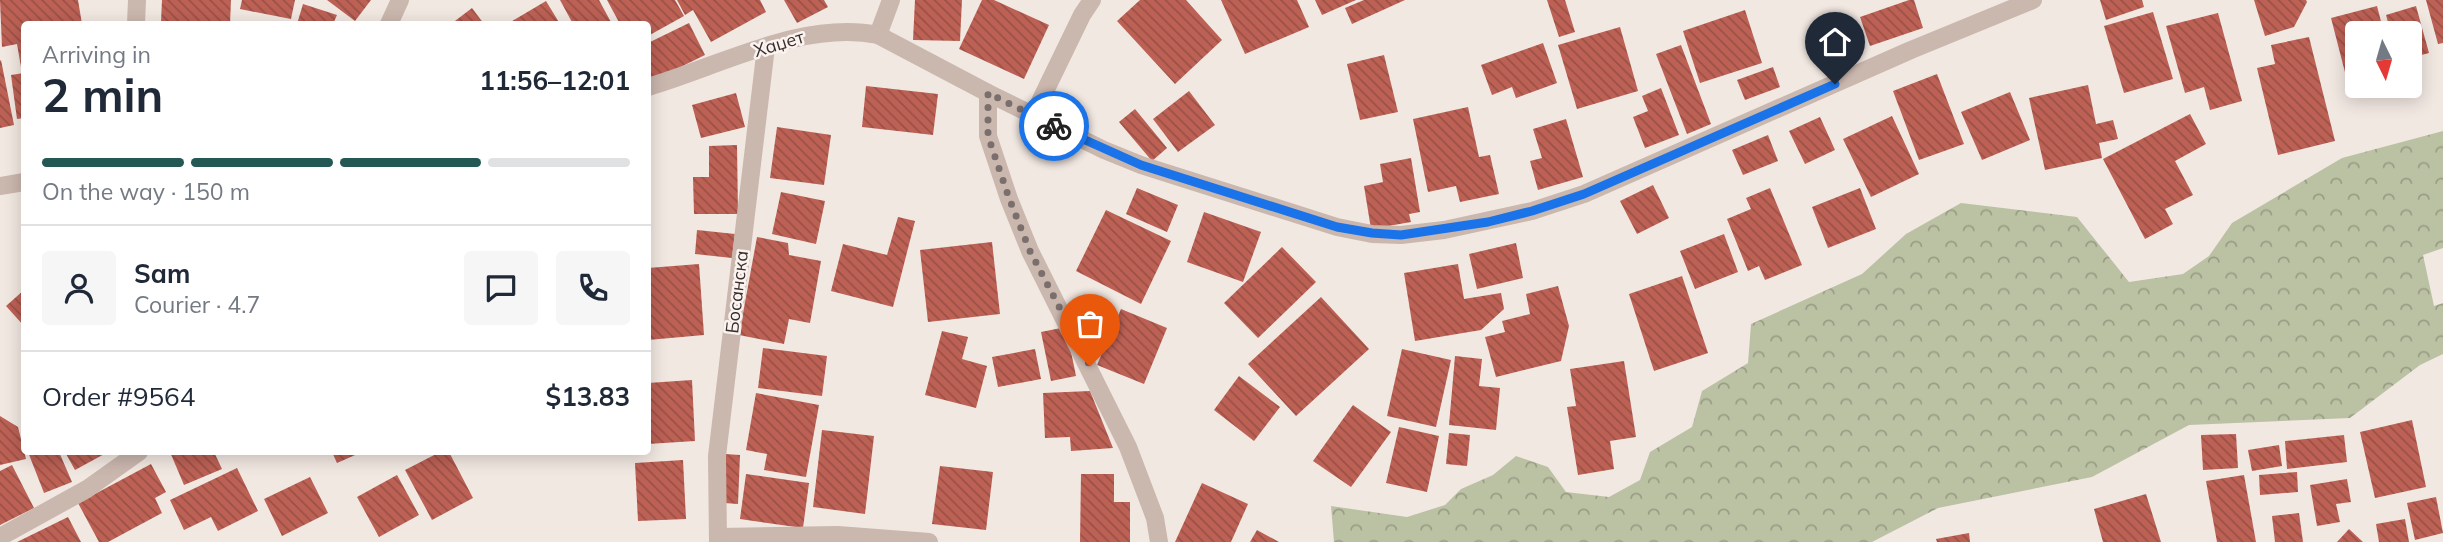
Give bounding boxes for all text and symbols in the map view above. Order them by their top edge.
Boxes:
pin [1805,12.0,1865,84]
north arrow [2345,21,2422,98]
map controls [2345,21,2422,98]
icon: home [1816,23,1854,61]
street label: Хаџет [751,25,808,62]
text: Arriving in [42,40,151,69]
text: 11:56–12:01 [479,64,630,97]
text: 2 min [42,66,163,124]
courier [1019,91,1089,161]
icon: bike [1035,107,1073,145]
text: On the way · 150 m [42,177,250,206]
street label: Босанска [720,249,753,335]
button: person [42,251,116,325]
button: chat [464,251,538,325]
button: phone [556,251,630,325]
text: Sam [134,257,190,290]
text: Courier · 4.7 [134,290,260,319]
pin [1060,294,1120,366]
icon: bag [1071,305,1109,343]
text: Order #9564 [42,380,195,413]
text: $13.83 [546,380,630,413]

